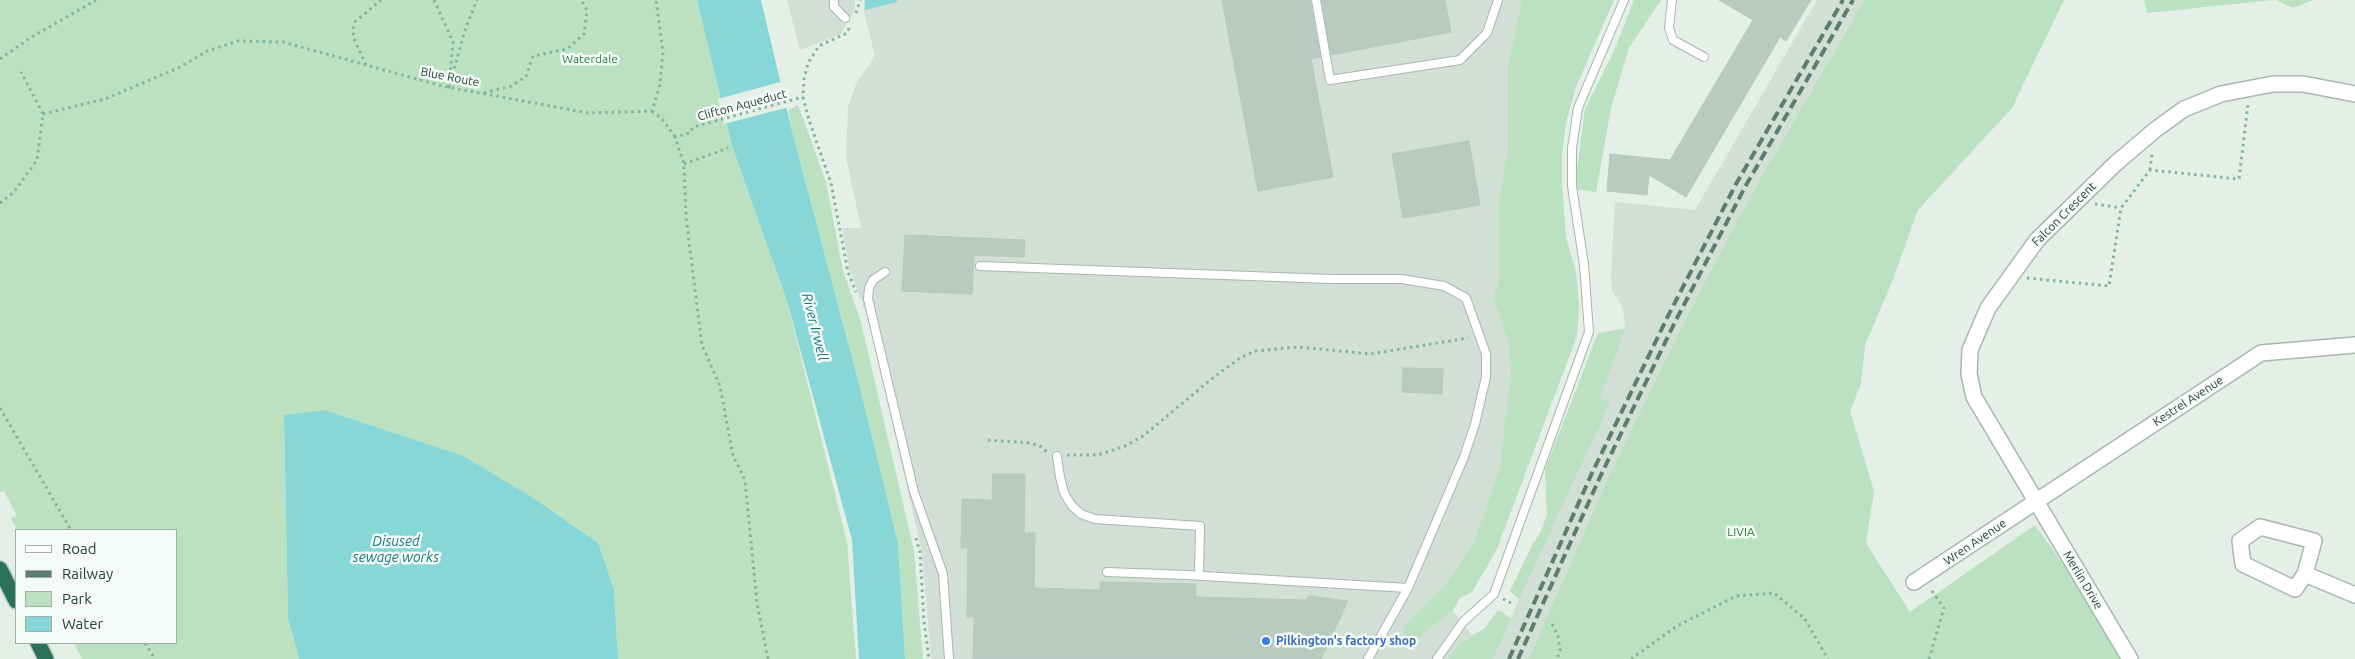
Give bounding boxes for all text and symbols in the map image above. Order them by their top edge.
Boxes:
park label: Waterdale [562,52,618,66]
street label: Blue Route [419,64,481,90]
street label: Clifton Aqueduct [696,86,788,124]
street label: Falcon Crescent [2029,179,2099,249]
water label: River Irwell [798,291,832,363]
street label: Kestrel Avenue [2150,373,2226,429]
street label: Wren Avenue [1941,516,2009,568]
park label: LIVIA [1727,525,1755,539]
legend [15,529,178,644]
water label: Disused sewage works [353,533,439,566]
text: Road [62,540,97,557]
street label: Merlin Drive [2060,548,2106,612]
text: Railway [62,565,113,582]
text: Park [62,590,92,607]
text: Water [62,615,103,632]
place label: Pilkington's factory shop [1276,634,1416,648]
marker: Pilkington's factory shop [1260,635,1272,647]

